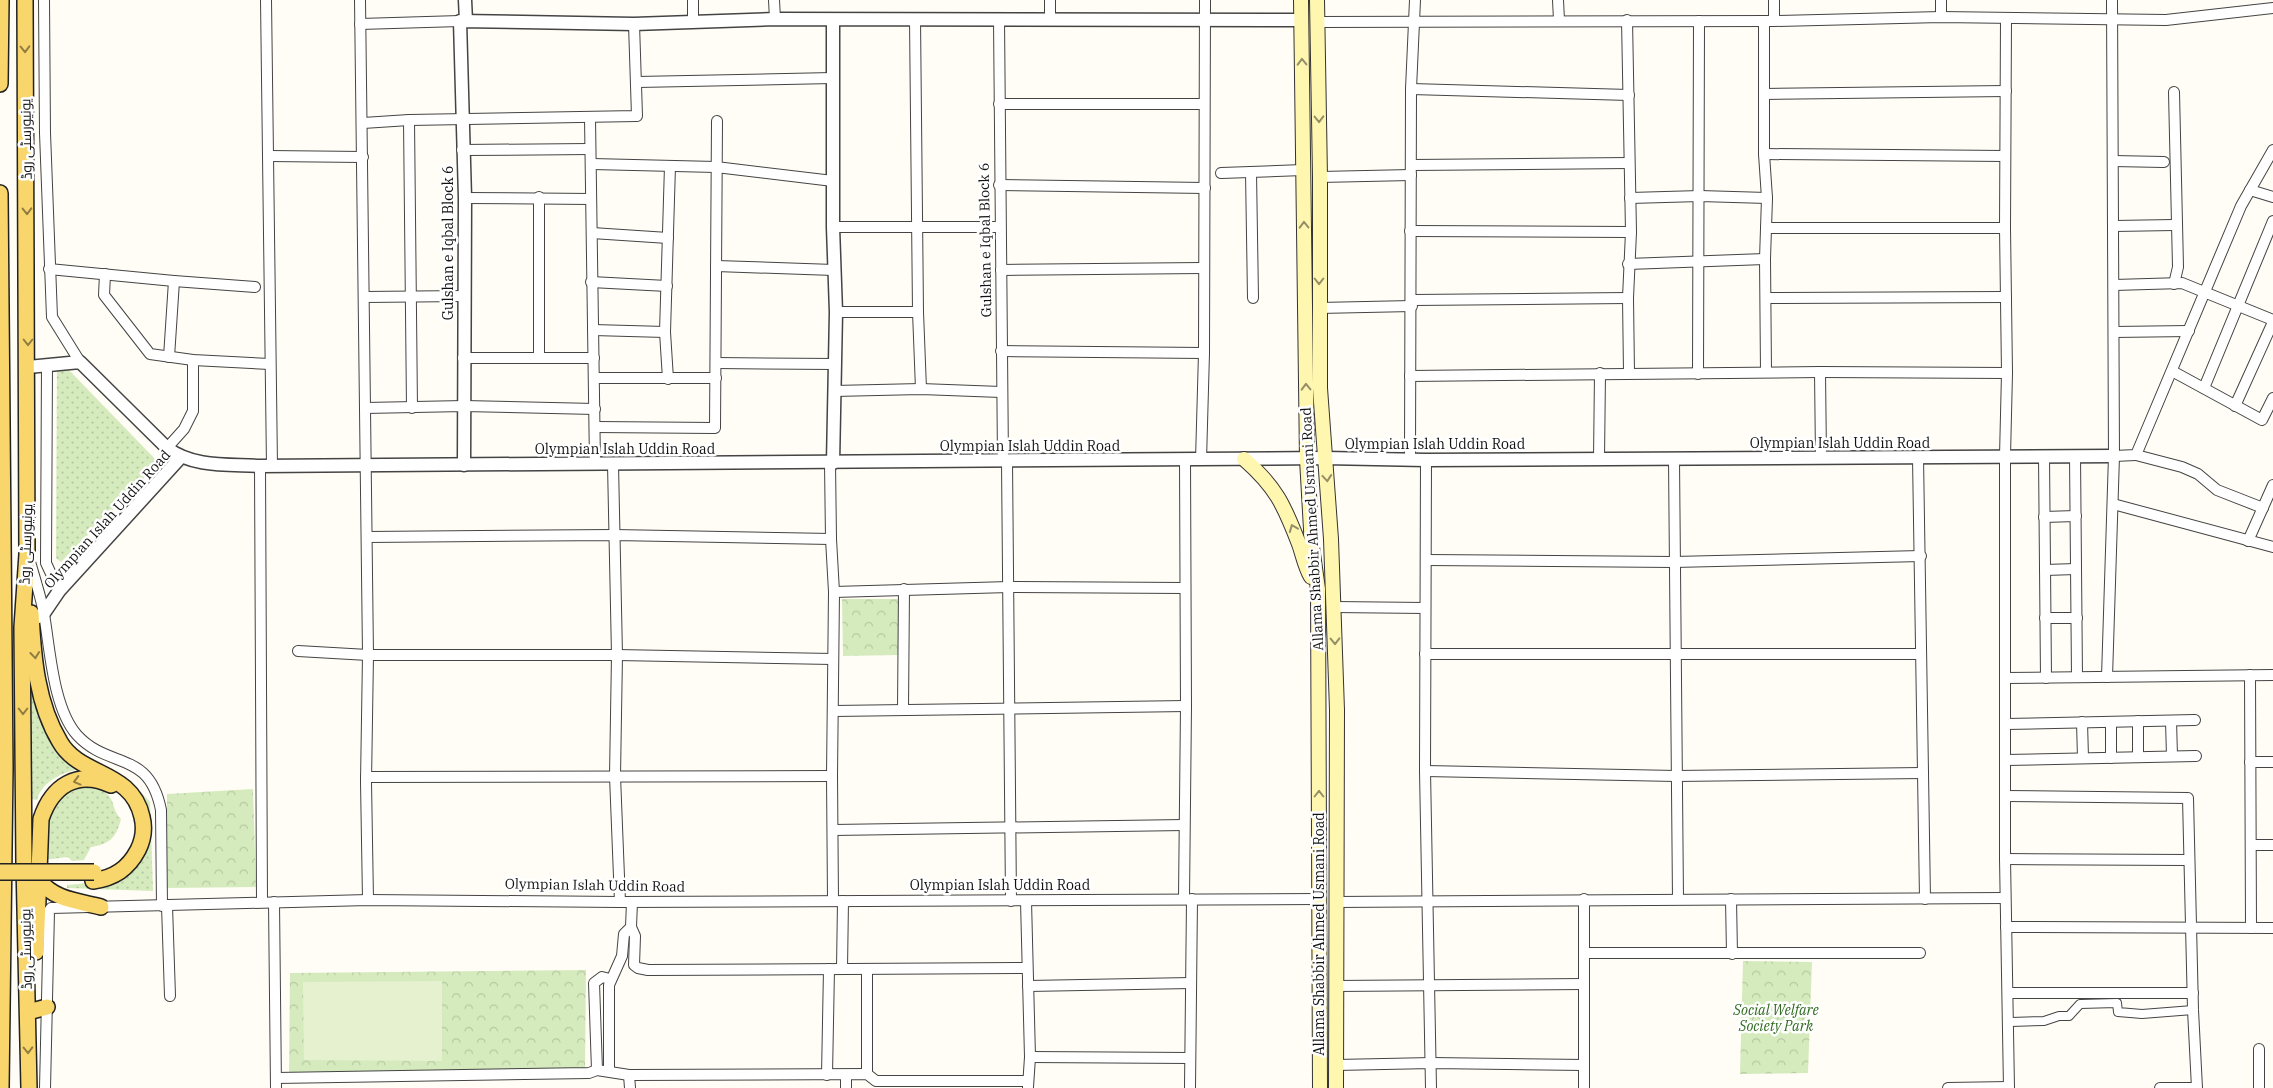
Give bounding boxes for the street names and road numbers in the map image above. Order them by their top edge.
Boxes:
street label: یونیورسٹی روڈ [16,98,36,180]
street label: Gulshan e Iqbal Block 6 [975,163,995,317]
street label: Gulshan e Iqbal Block 6 [439,166,457,320]
street label: Allama Shabbir Ahmed Usmani Road [1297,406,1327,651]
street label: Olympian Islah Uddin Road [1750,434,1931,452]
street label: Olympian Islah Uddin Road [1345,435,1526,453]
street label: Olympian Islah Uddin Road [940,437,1121,455]
street label: Olympian Islah Uddin Road [535,440,716,458]
street label: Olympian Islah Uddin Road [40,446,174,592]
street label: یونیورسٹی روڈ [16,503,36,585]
street label: Allama Shabbir Ahmed Usmani Road [1310,812,1328,1056]
street label: Olympian Islah Uddin Road [505,874,686,896]
street label: Olympian Islah Uddin Road [910,876,1091,894]
street label: یونیورسٹی روڈ [16,908,36,990]

